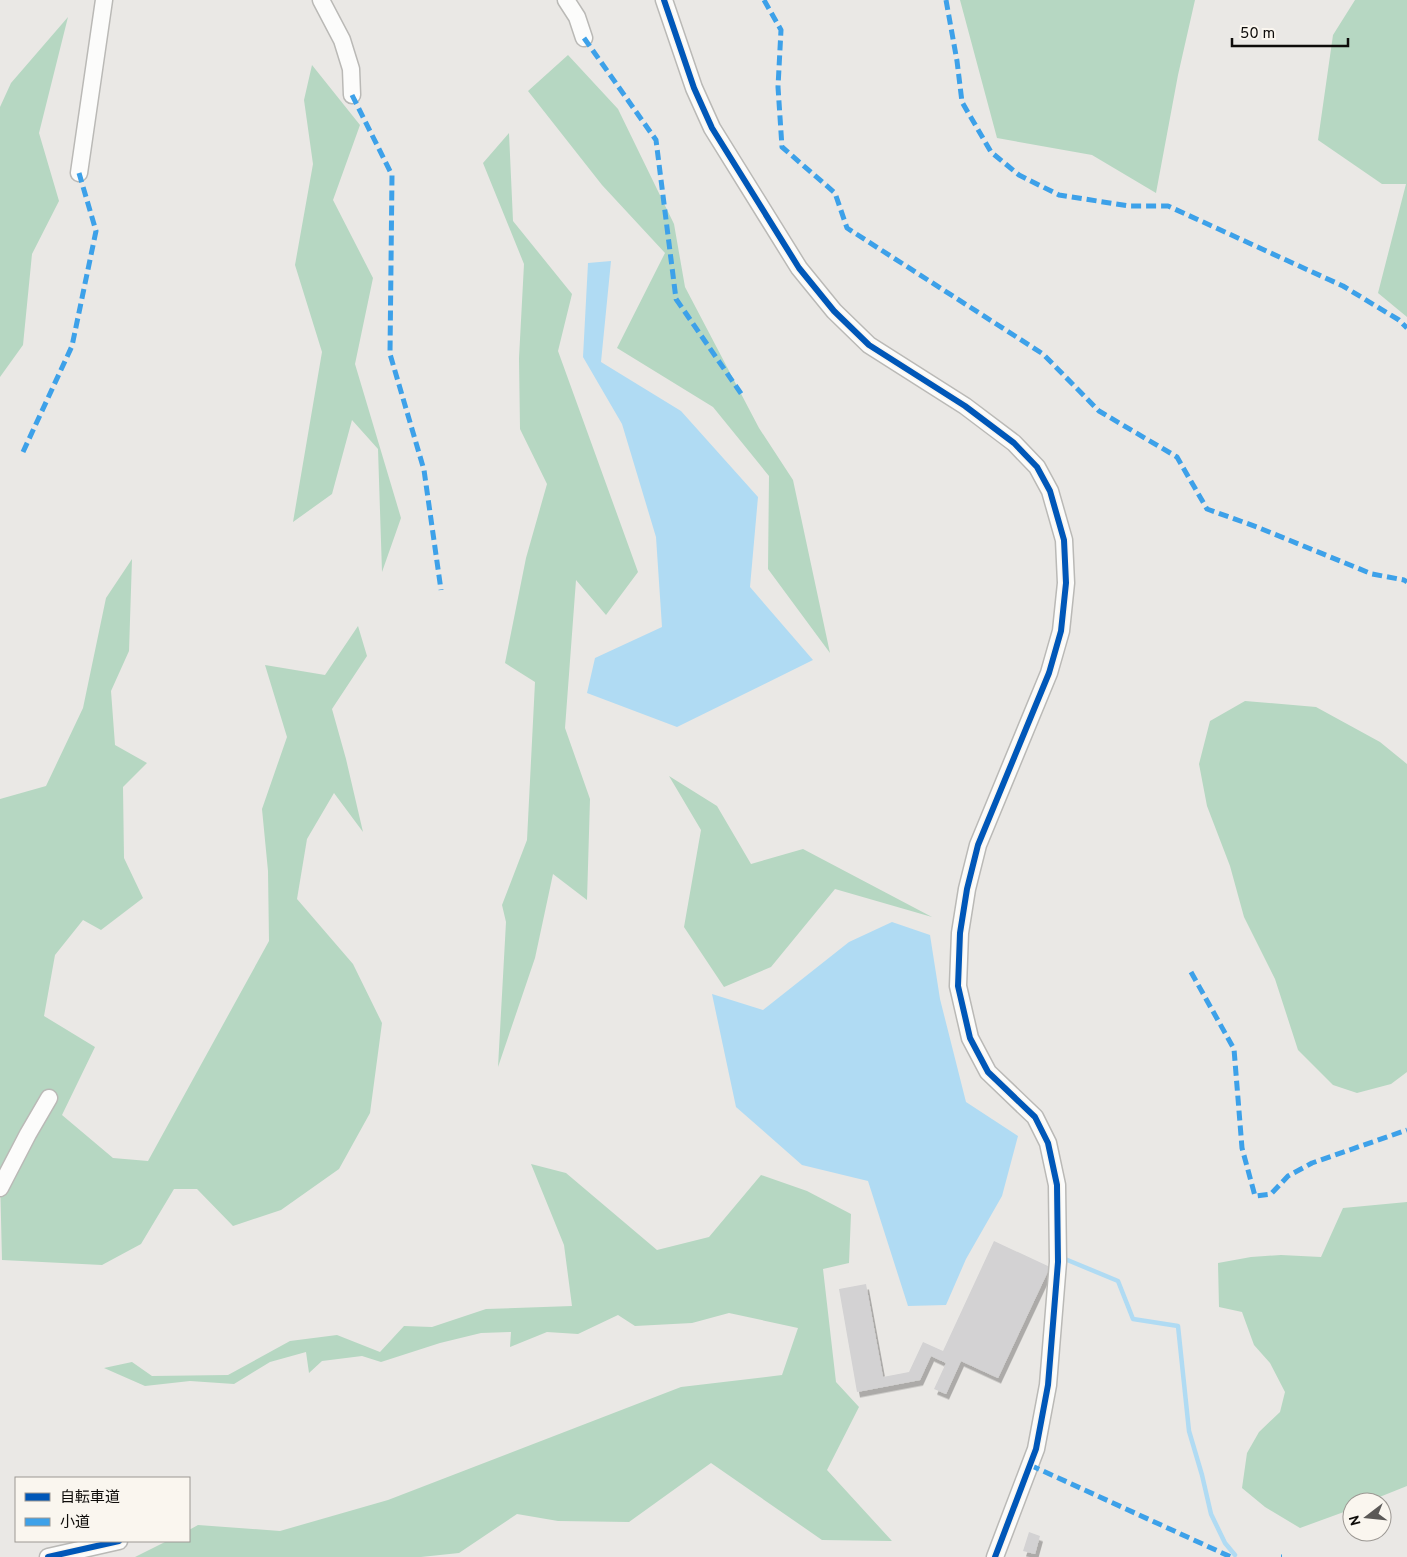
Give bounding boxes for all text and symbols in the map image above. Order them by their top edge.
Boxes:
scale bar [1232,15,1348,47]
text: 50 m [1240,25,1275,44]
legend [15,1477,190,1542]
text: 自転車道 [60,1489,120,1508]
north arrow [1342,1492,1392,1542]
text: N [1346,1513,1366,1527]
text: 小道 [60,1514,90,1533]

